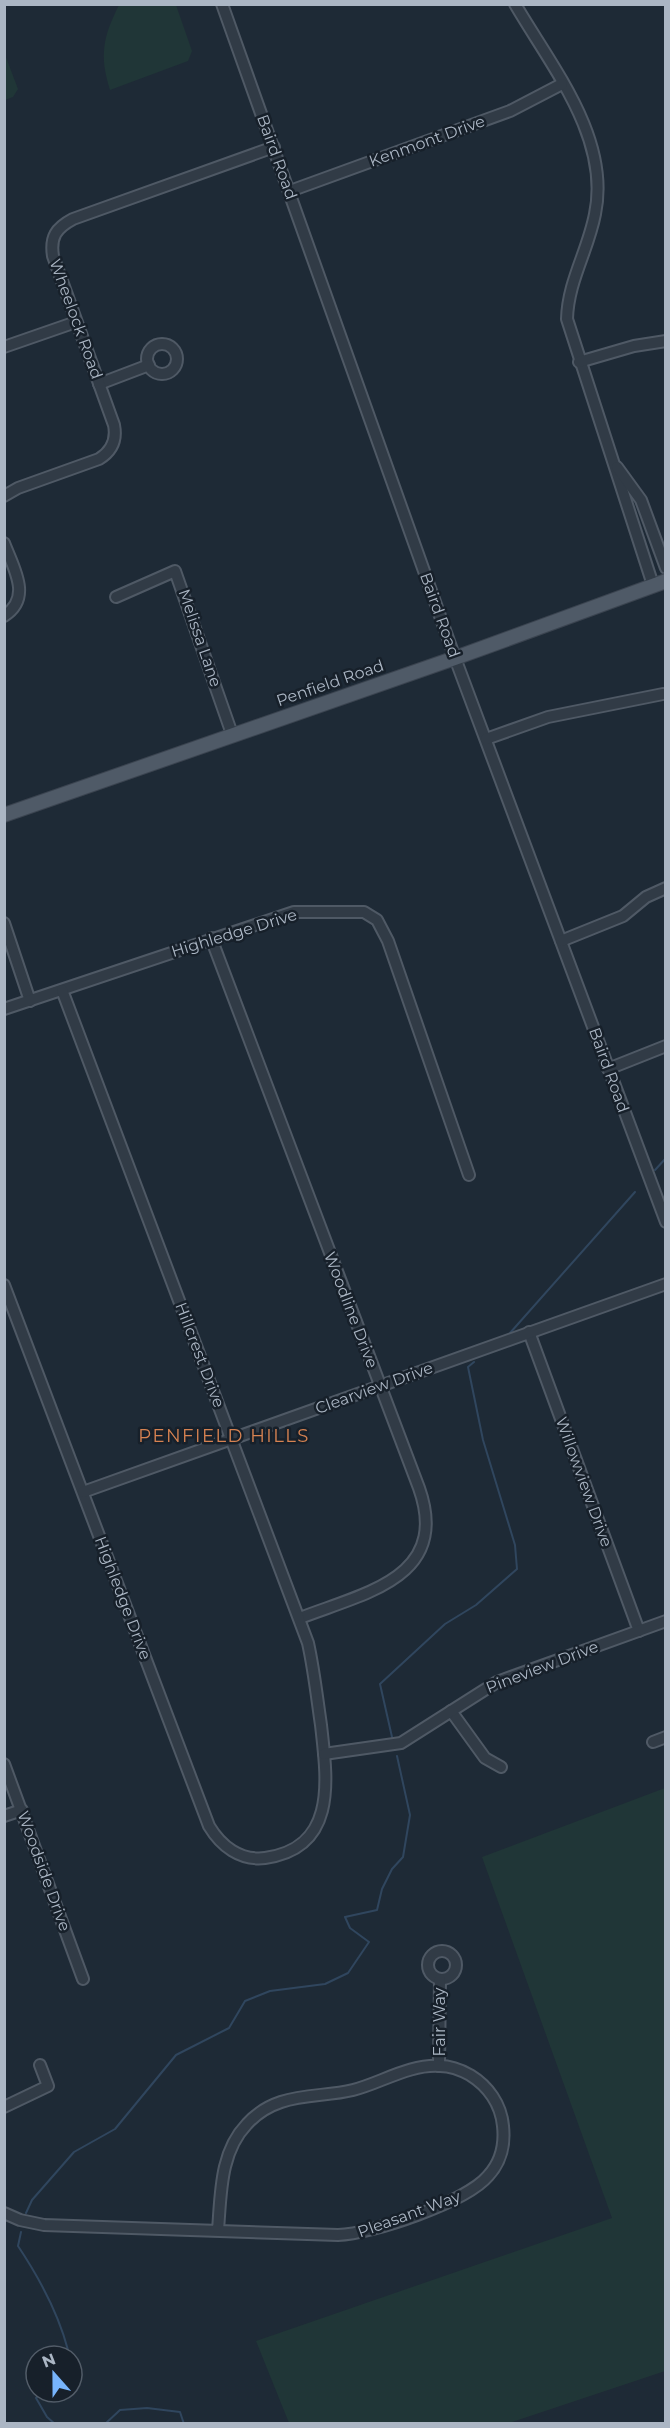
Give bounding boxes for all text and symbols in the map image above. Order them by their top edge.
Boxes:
street label: Kenmont Drive [366,111,488,171]
street label: Baird Road [253,112,301,202]
street label: Wheelock Road [45,256,107,382]
street label: Baird Road [416,570,464,660]
street label: Melissa Lane [174,587,226,689]
street label: Penfield Road [274,656,386,710]
street label: Highledge Drive [169,905,299,961]
street label: Baird Road [585,1025,633,1115]
street label: Woodline Drive [320,1249,382,1371]
street label: Hillcrest Drive [171,1300,229,1410]
street label: Clearview Drive [313,1358,435,1418]
street label: Willowview Drive [552,1414,616,1550]
district label: PENFIELD HILLS [138,1425,310,1447]
street label: Highledge Drive [91,1534,155,1662]
street label: Pineview Drive [483,1637,601,1697]
street label: Woodside Drive [13,1808,75,1934]
street label: Fair Way [430,1987,449,2056]
street label: Pleasant Way [355,2186,463,2241]
north arrow [24,2344,84,2404]
text: N [39,2349,58,2372]

